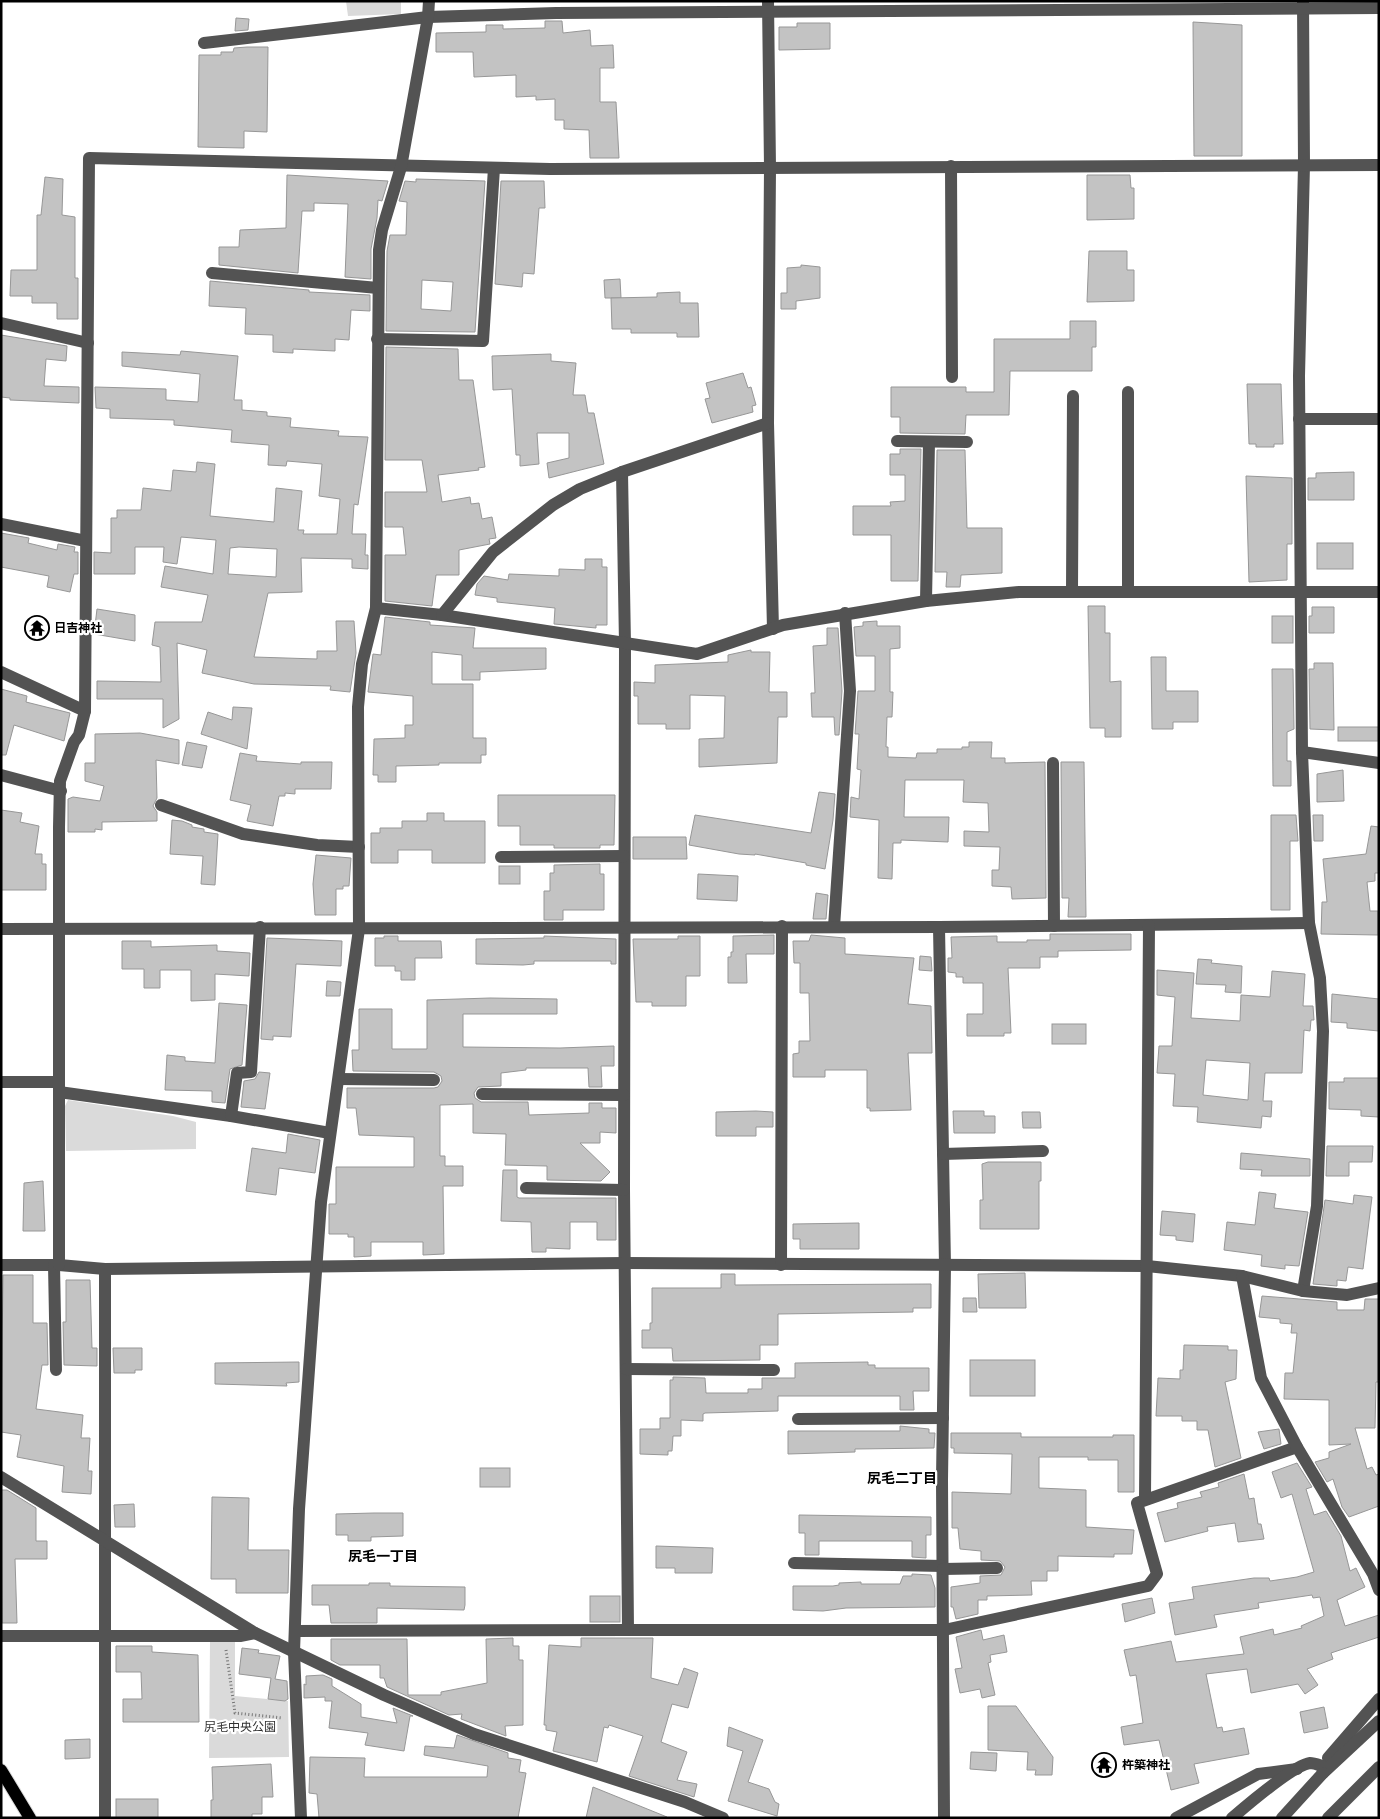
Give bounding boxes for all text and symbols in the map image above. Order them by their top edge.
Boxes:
temple icon: 日吉神社 [24,615,50,641]
place label: 日吉神社 [54,621,102,635]
district label: 尻毛二丁目 [867,1470,937,1486]
district label: 尻毛一丁目 [348,1548,418,1564]
park label: 尻毛中央公園 [204,1720,276,1734]
temple icon: 杵築神社 [1091,1752,1117,1778]
place label: 杵築神社 [1122,1758,1170,1772]

